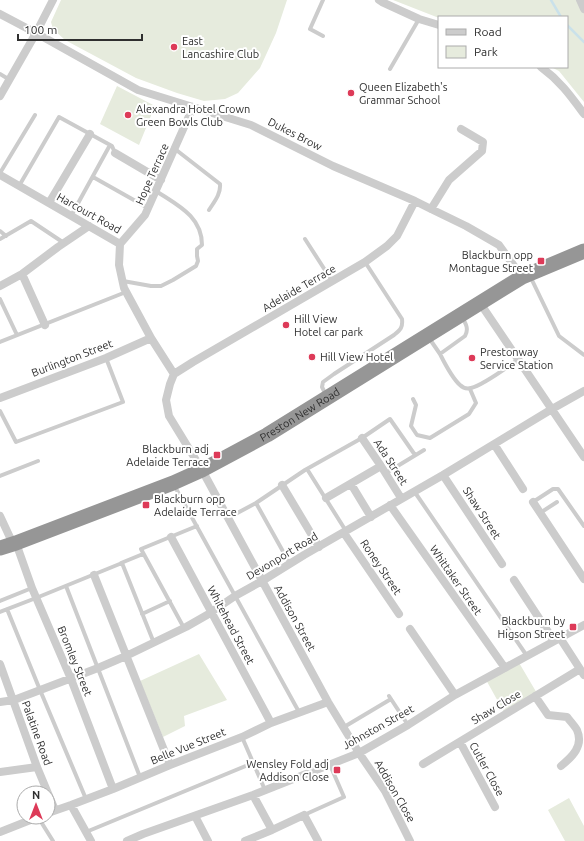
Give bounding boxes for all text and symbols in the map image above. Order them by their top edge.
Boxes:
scale bar [18,16,142,42]
legend [438,16,568,68]
text: 100 m [24,23,57,36]
text: Road [474,25,502,38]
place label: East Lancashire Club [182,35,259,60]
marker: East Lancashire Club [169,42,179,52]
text: Park [474,45,498,58]
place label: Queen Elizabeth's Grammar School [359,81,448,106]
marker: Queen Elizabeth's Grammar School [346,88,356,98]
place label: Alexandra Hotel Crown Green Bowls Club [136,103,250,128]
marker: Alexandra Hotel Crown Green Bowls Club [123,110,133,120]
street label: Dukes Brow [266,115,324,153]
street label: Hope Terrace [133,141,171,207]
street label: Harcourt Road [55,190,123,236]
place label: Blackburn opp Montague Street [449,249,534,274]
marker: Blackburn opp Montague Street [536,256,546,266]
street label: Adelaide Terrace [260,262,338,314]
place label: Hill View Hotel car park [294,313,364,338]
marker: Hill View Hotel car park [281,320,291,330]
street label: Burlington Street [30,337,115,379]
place label: Prestonway Service Station [480,346,553,371]
place label: Hill View Hotel [320,351,393,363]
marker: Hill View Hotel [307,352,317,362]
marker: Prestonway Service Station [467,353,477,363]
street label: Preston New Road [258,385,342,444]
street label: Ada Street [372,437,411,488]
place label: Blackburn adj Adelaide Terrace [126,443,209,468]
marker: Blackburn adj Adelaide Terrace [212,450,222,460]
street label: Shaw Street [461,485,504,542]
place label: Blackburn opp Adelaide Terrace [154,493,237,518]
marker: Blackburn opp Adelaide Terrace [141,500,151,510]
street label: Devonport Road [244,530,320,582]
street label: Roney Street [358,537,404,598]
street label: Whittaker Street [427,543,485,618]
street label: Addison Street [272,583,318,654]
street label: Whitehead Street [205,584,257,667]
place label: Blackburn by Higson Street [498,615,566,640]
marker: Blackburn by Higson Street [568,622,578,632]
street label: Bromley Street [55,624,95,698]
street label: Shaw Close [469,688,523,726]
street label: Palatine Road [20,699,54,767]
street label: Johnston Street [340,702,416,752]
street label: Belle Vue Street [149,725,228,767]
street label: Cutler Close [467,740,507,798]
place label: Wensley Fold adj Addison Close [246,758,329,783]
street label: Addison Close [372,758,418,824]
marker: Wensley Fold adj Addison Close [332,765,342,775]
north arrow [16,785,56,825]
text: N [32,789,40,801]

